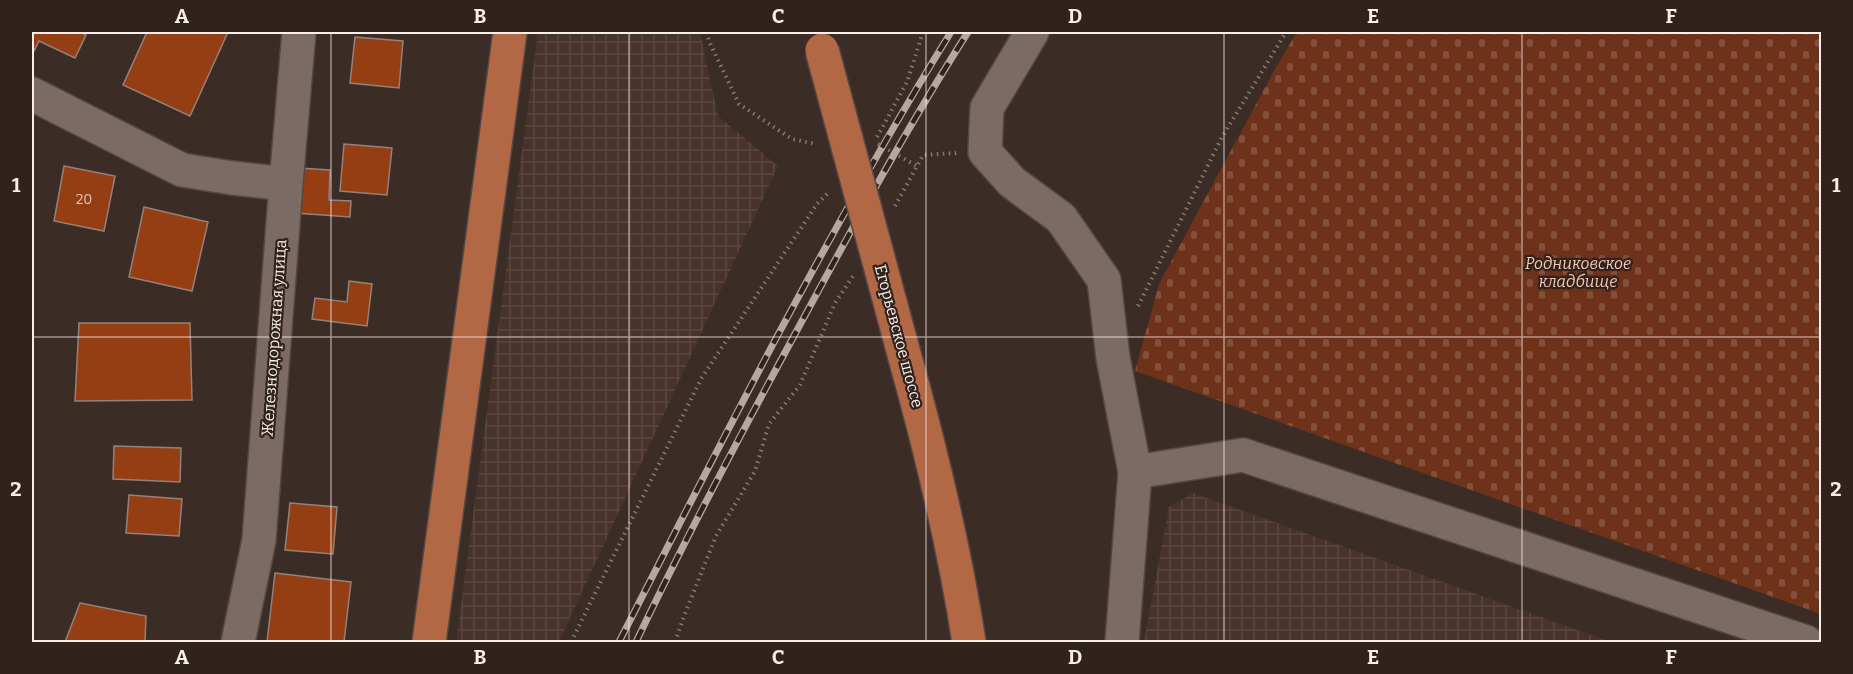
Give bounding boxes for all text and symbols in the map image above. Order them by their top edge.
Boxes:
text: A [175,4,190,28]
text: B [474,4,487,28]
text: C [772,4,784,28]
text: D [1068,4,1082,28]
text: E [1367,4,1379,28]
text: F [1665,4,1677,28]
text: 1 [12,173,21,197]
text: 1 [1832,173,1841,197]
house number: 20 [76,191,92,208]
street label: Железнодорожная улица [258,238,290,437]
park label: Родниковское кладбище [1525,254,1631,291]
street label: Егорьевское шоссе [871,262,927,410]
text: 2 [10,477,22,501]
text: 2 [1830,477,1842,501]
text: A [175,645,190,669]
text: B [474,645,487,669]
text: C [772,645,784,669]
text: D [1068,645,1082,669]
text: E [1367,645,1379,669]
text: F [1665,645,1677,669]

